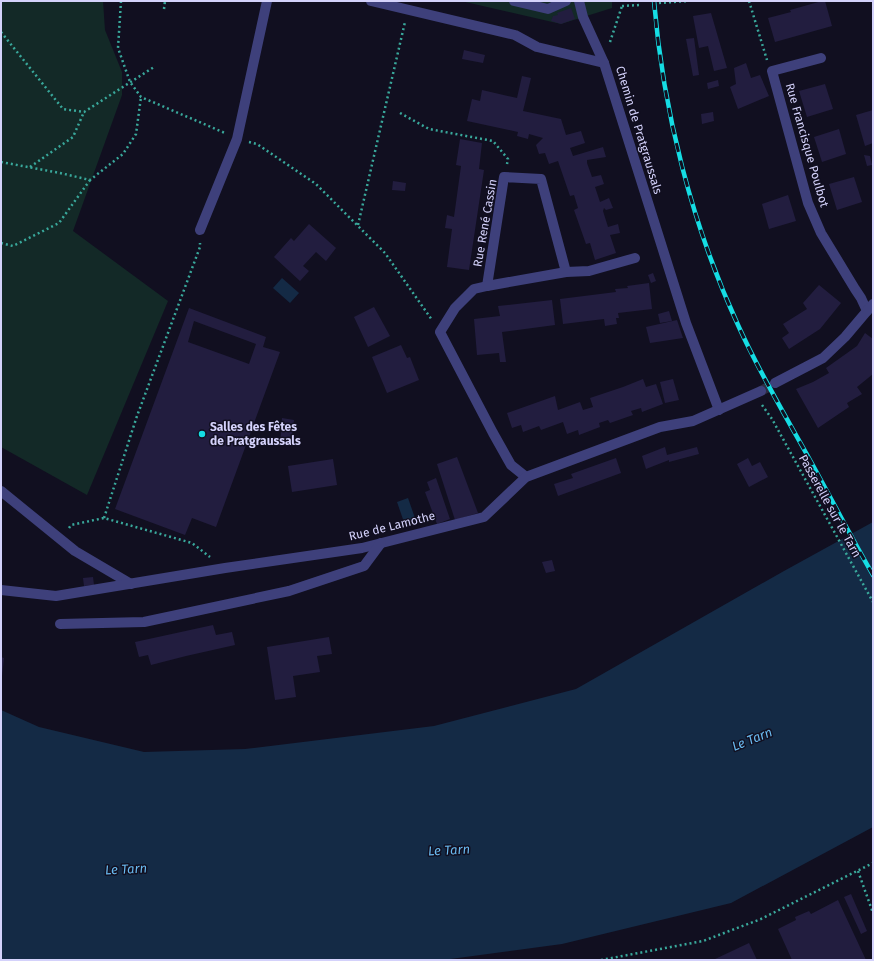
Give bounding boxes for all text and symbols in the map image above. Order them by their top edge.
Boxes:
street label: Chemin de Pratgraussals [613,64,665,196]
street label: Rue Francisque Poulbot [783,81,832,209]
street label: Rue René Cassin [470,178,500,268]
place label: Salles des Fêtes de Pratgraussals [210,420,301,448]
marker: Salles des Fêtes de Pratgraussals [197,429,207,439]
street label: Passerelle sur le Tarn [796,452,864,560]
street label: Rue de Lamothe [347,509,437,543]
water label: Le Tarn [730,724,774,754]
water label: Le Tarn [428,841,470,859]
water label: Le Tarn [105,860,147,878]

